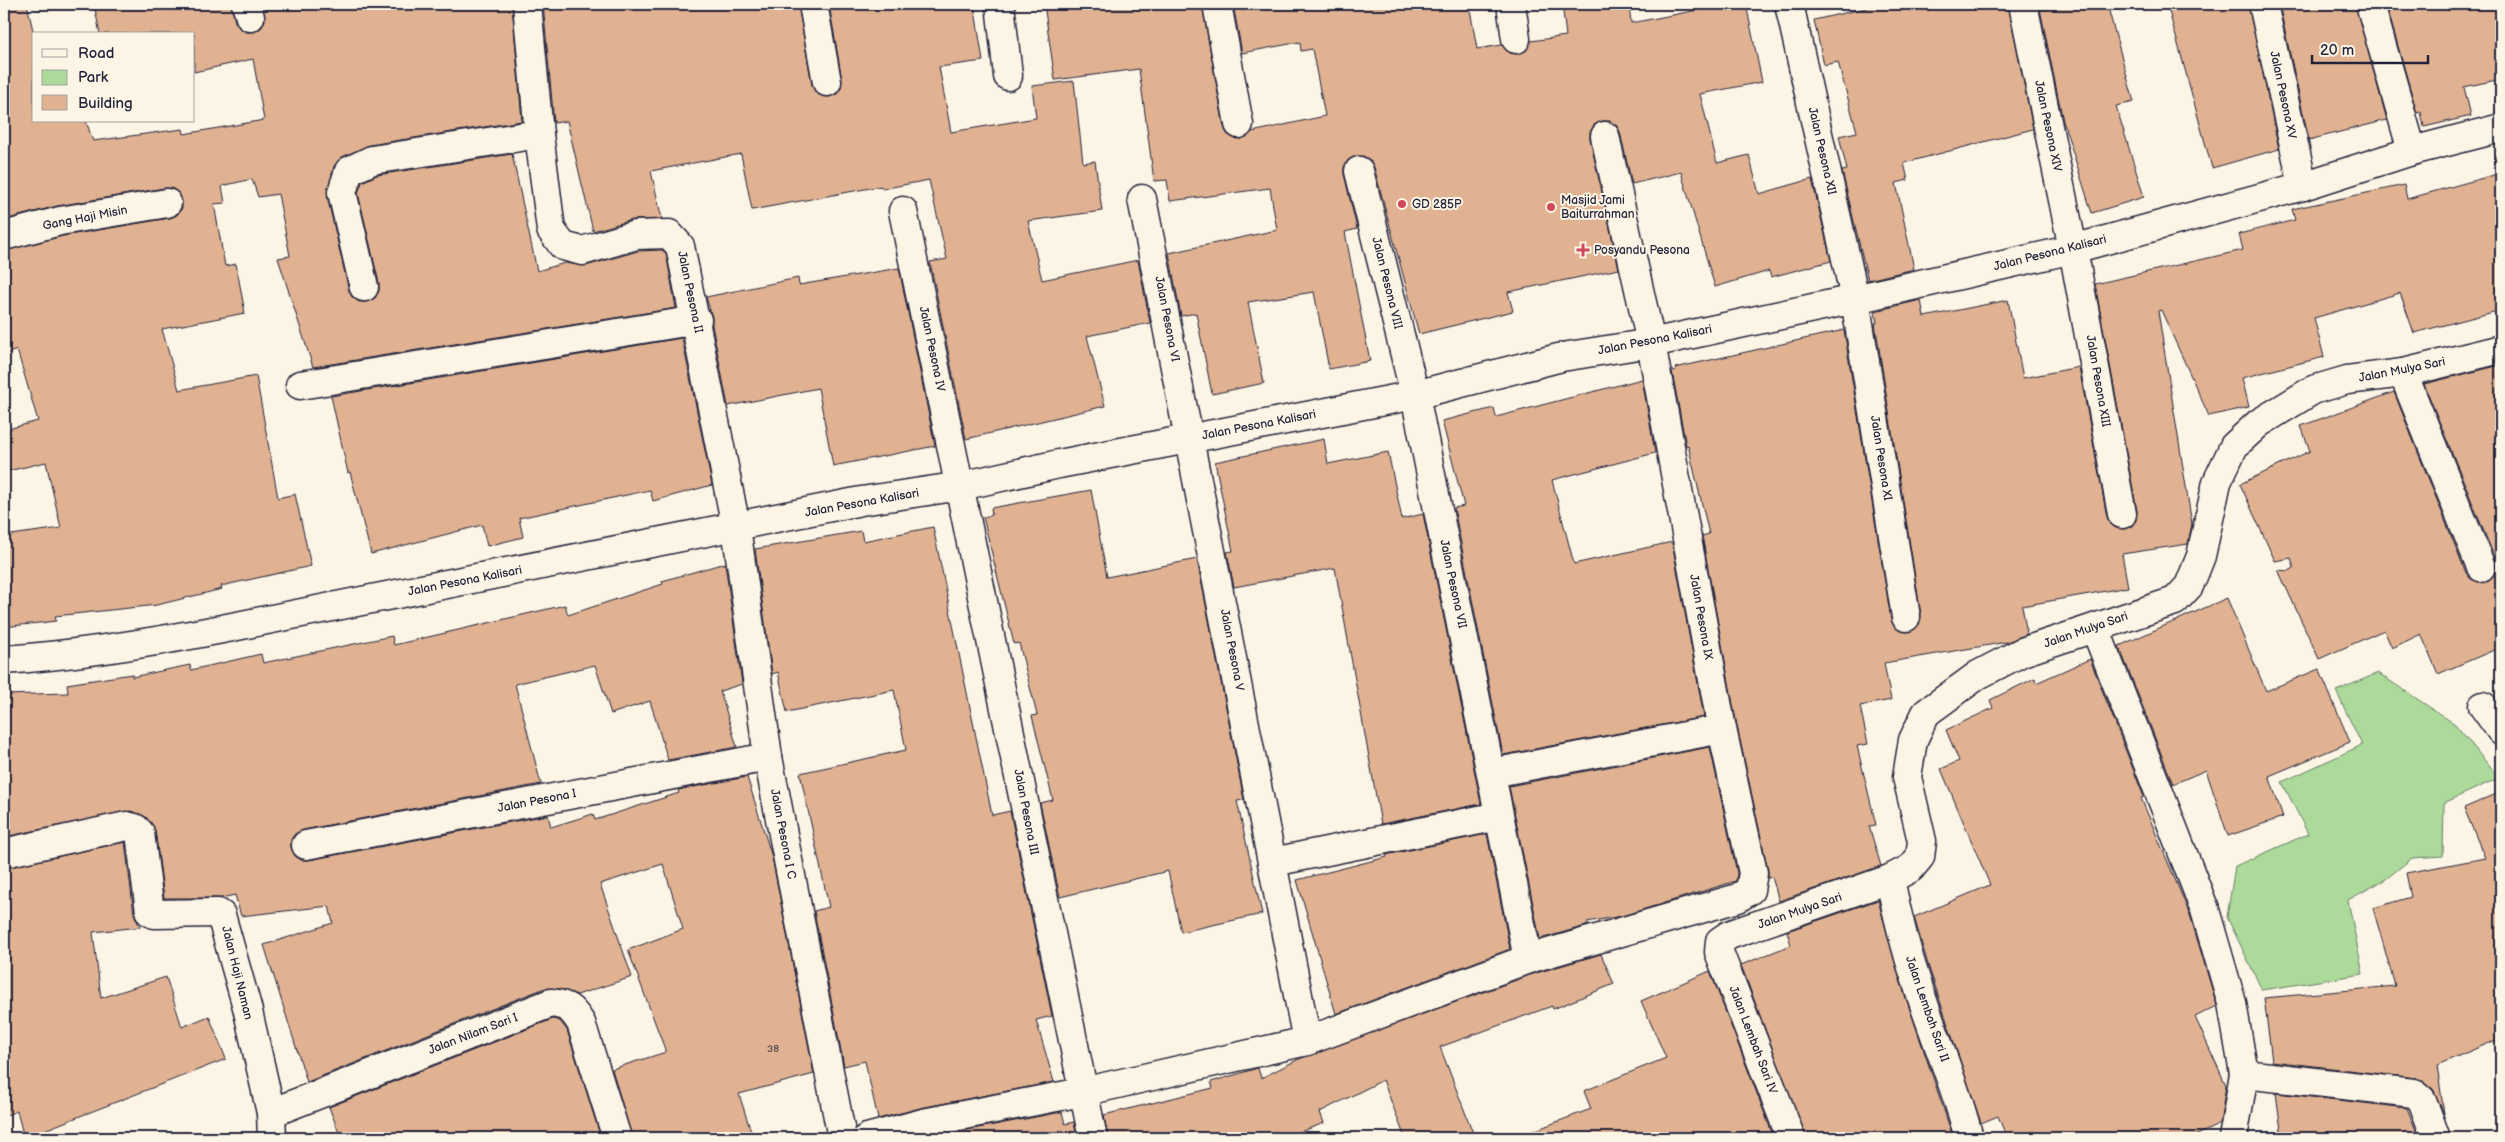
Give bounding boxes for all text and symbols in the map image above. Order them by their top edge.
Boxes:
legend [32,32,195,122]
scale bar [2312,32,2429,64]
text: 20 m [2320,41,2354,60]
text: Road [78,44,114,63]
street label: Jalan Pesona XV [2266,50,2300,141]
text: Park [78,68,109,87]
street label: Jalan Pesona XIV [2031,79,2065,174]
text: Building [78,94,133,113]
street label: Jalan Pesona XII [1805,106,1839,197]
place label: Masjid Jami Baiturrahman [1561,193,1635,222]
place label: GD 285P [1412,197,1462,212]
marker: GD 285P [1396,198,1408,210]
marker: Masjid Jami Baiturrahman [1545,201,1557,213]
street label: Gang Haji Misin [41,202,129,234]
street label: Jalan Pesona Kalisari [1992,232,2108,274]
street label: Jalan Pesona VIII [1368,235,1406,331]
marker: Posyandu Pesona [1576,243,1590,257]
place label: Posyandu Pesona [1594,243,1690,258]
street label: Jalan Pesona II [674,250,706,335]
street label: Jalan Pesona VI [1151,275,1183,363]
street label: Jalan Pesona IV [916,305,949,394]
street label: Jalan Pesona Kalisari [1597,322,1713,358]
street label: Jalan Pesona XIII [2083,334,2114,428]
street label: Jalan Mulya Sari [2357,354,2447,386]
street label: Jalan Pesona Kalisari [1201,407,1317,443]
street label: Jalan Pesona XI [1867,414,1895,502]
street label: Jalan Pesona Kalisari [804,486,920,520]
street label: Jalan Pesona VII [1436,538,1470,630]
street label: Jalan Pesona Kalisari [407,563,523,599]
street label: Jalan Pesona IX [1686,573,1716,661]
street label: Jalan Pesona V [1217,608,1247,693]
street label: Jalan Mulya Sari [2042,609,2130,651]
street label: Jalan Pesona III [1010,768,1042,856]
street label: Jalan Pesona I [496,786,578,816]
street label: Jalan Pesona I C [767,788,799,881]
street label: Jalan Mulya Sari [1756,890,1844,932]
street label: Jalan Haji Naman [218,925,256,1022]
street label: Jalan Lembah Sari II [1902,954,1952,1064]
street label: Jalan Lembah Sari IV [1725,984,1781,1097]
street label: Jalan Nilam Sari I [426,1010,520,1058]
house number: 38 [767,1043,779,1055]

